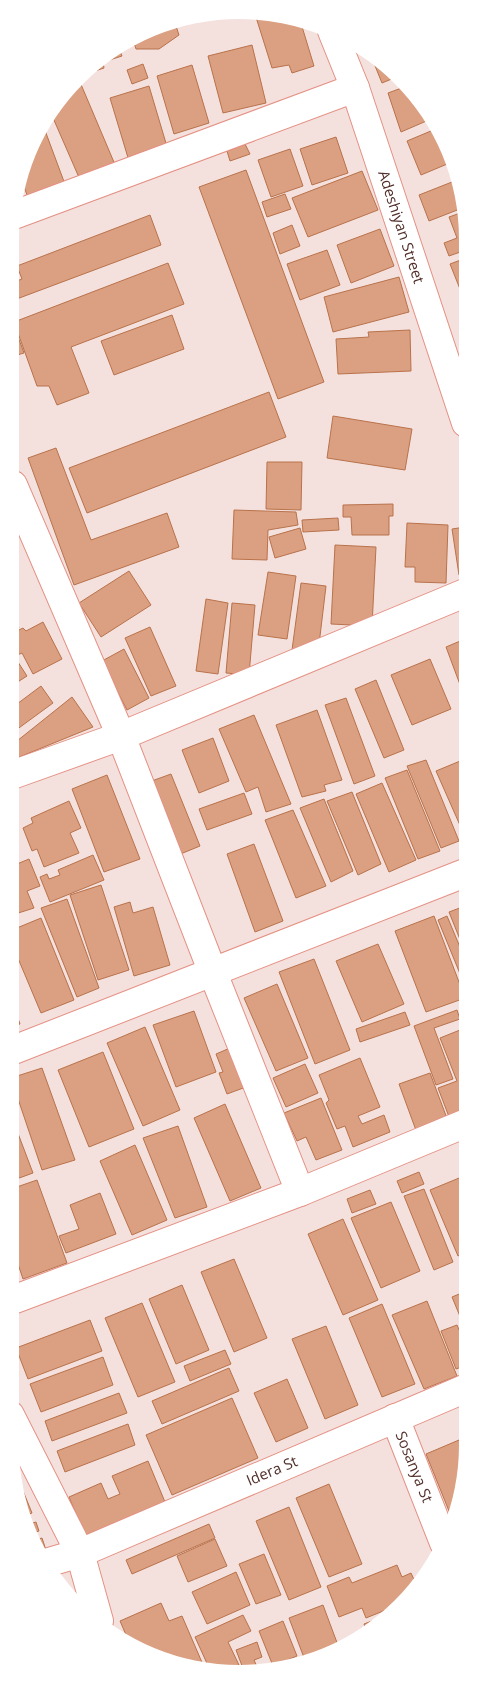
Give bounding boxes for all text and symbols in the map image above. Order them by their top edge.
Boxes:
street label: Adeshiyan Street [374,167,430,286]
street label: Sosanya St [392,1428,438,1505]
street label: Idera St [243,1450,300,1490]

